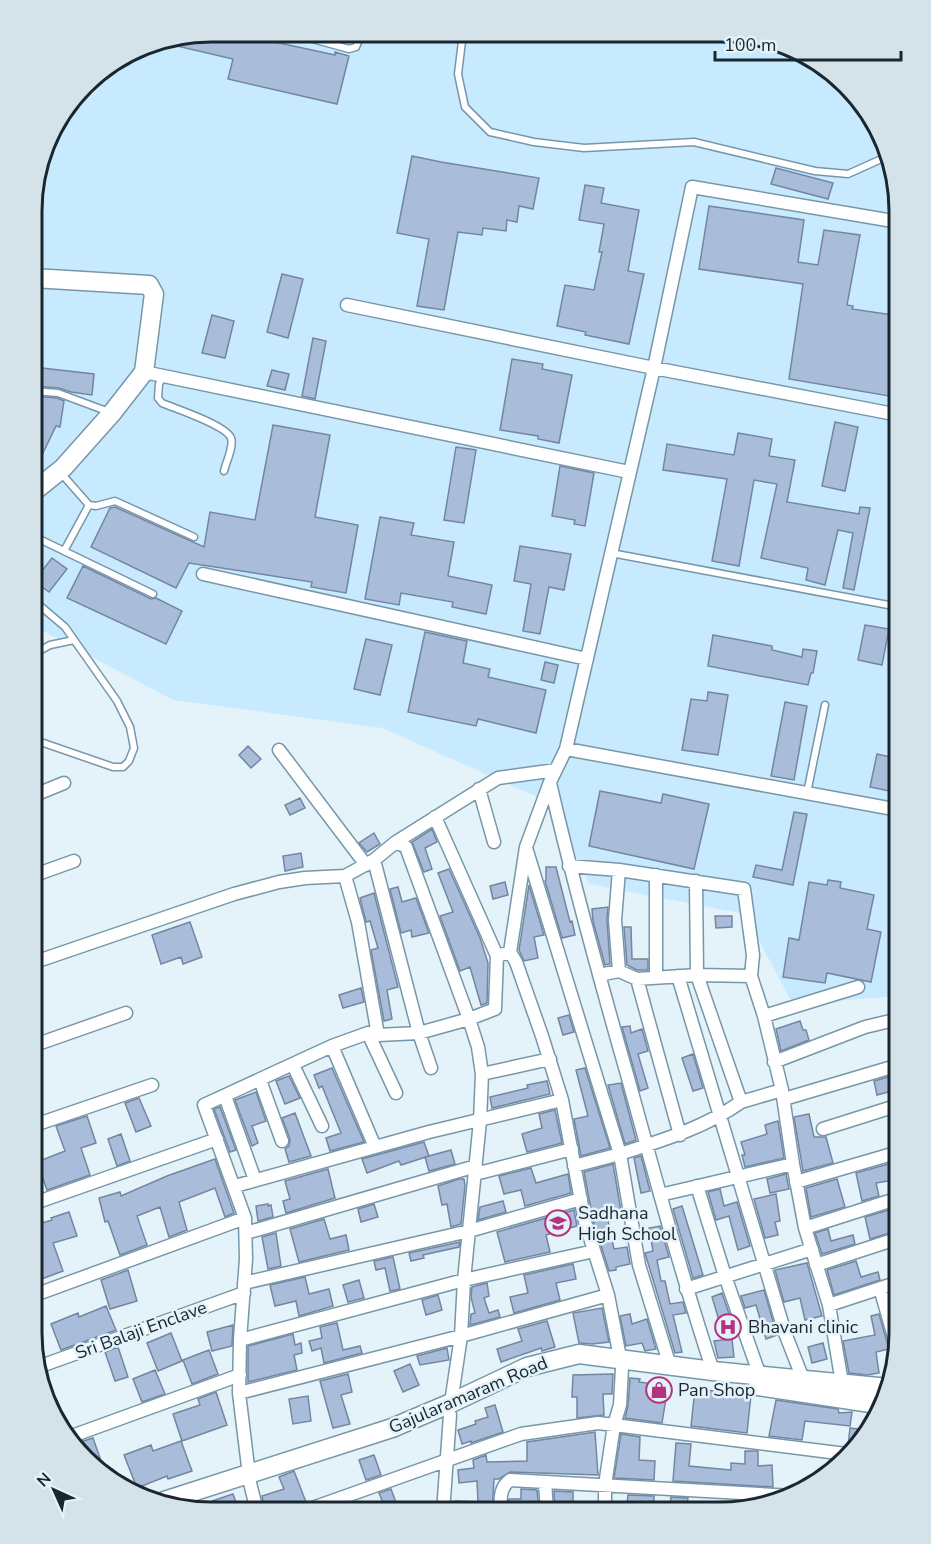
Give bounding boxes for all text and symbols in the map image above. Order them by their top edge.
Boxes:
scale bar [715,24,901,62]
text: 100 m [724,33,776,57]
place label: Sadhana High School [578,1201,677,1246]
school or university icon: Sadhana High School [543,1208,573,1238]
street label: Sri Balaji Enclave [72,1295,210,1365]
hospital icon: Bhavani clinic [713,1312,743,1342]
place label: Bhavani clinic [748,1315,858,1339]
street label: Gajularamaram Road [385,1351,551,1439]
shop icon: Pan Shop [644,1375,674,1405]
place label: Pan Shop [678,1378,755,1402]
north arrow [24,1460,84,1520]
text: N [32,1468,56,1492]

